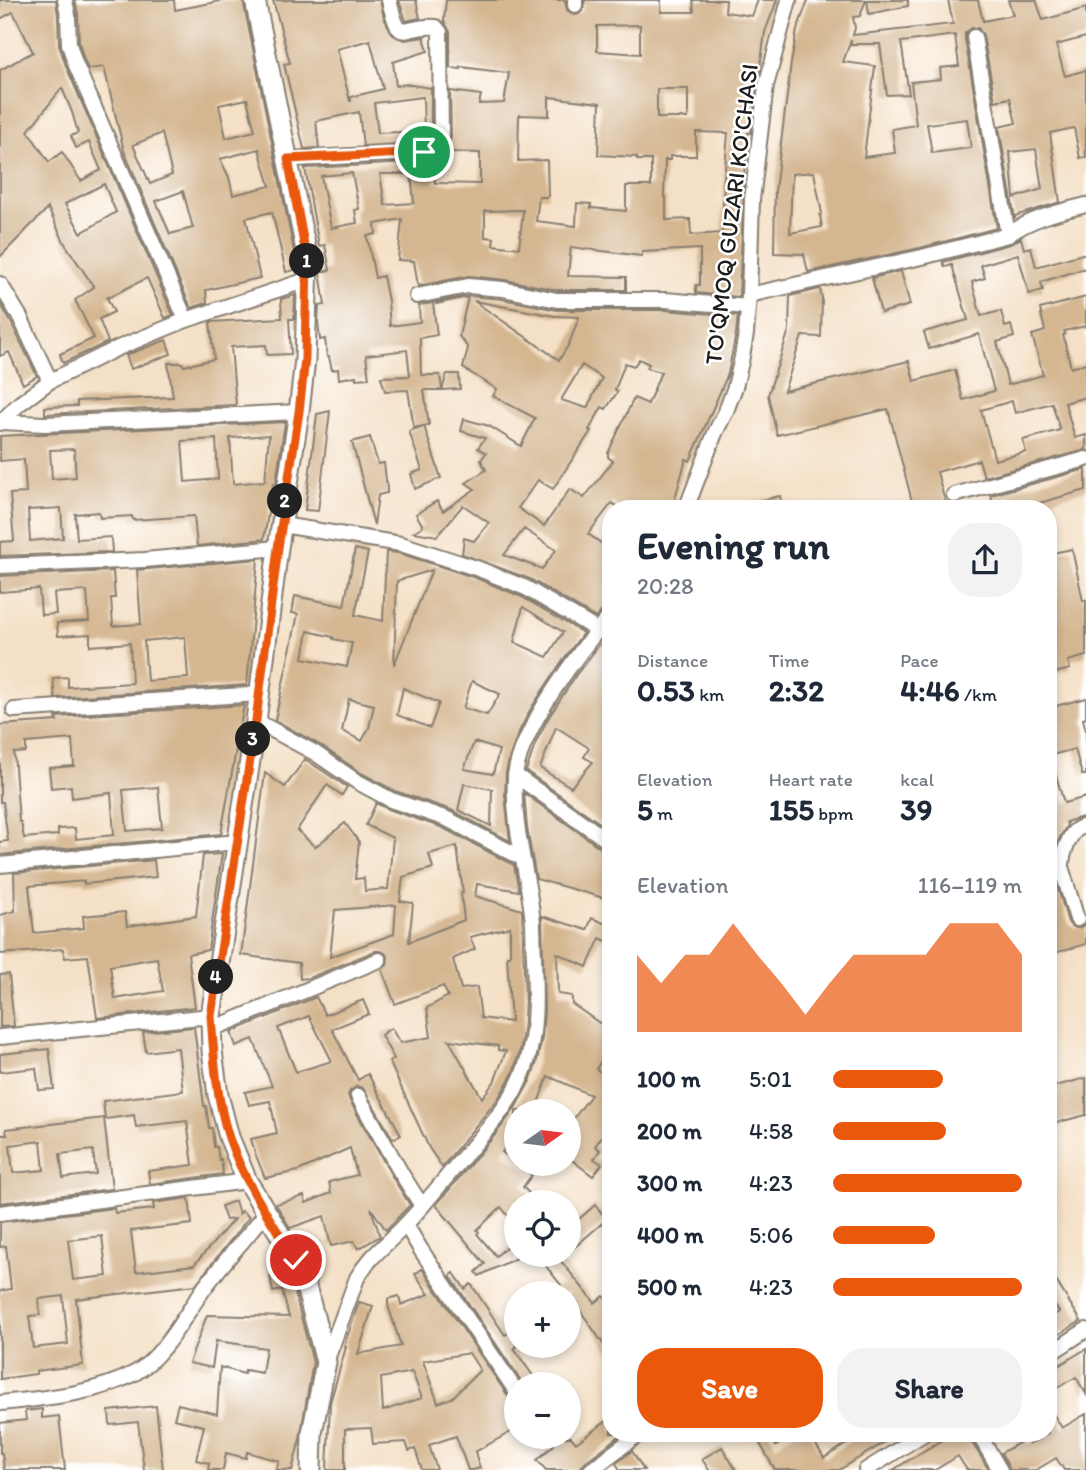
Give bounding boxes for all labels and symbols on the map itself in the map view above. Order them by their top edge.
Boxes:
street label: TO'QMOQ GUZARI KO'CHASI [698,62,764,366]
pin [394,122,454,182]
pin: 1 [290,244,324,278]
pin: 2 [268,484,302,518]
pin: 3 [236,722,270,756]
pin: 4 [198,960,234,995]
north arrow [504,1099,581,1176]
pin [266,1230,326,1290]

